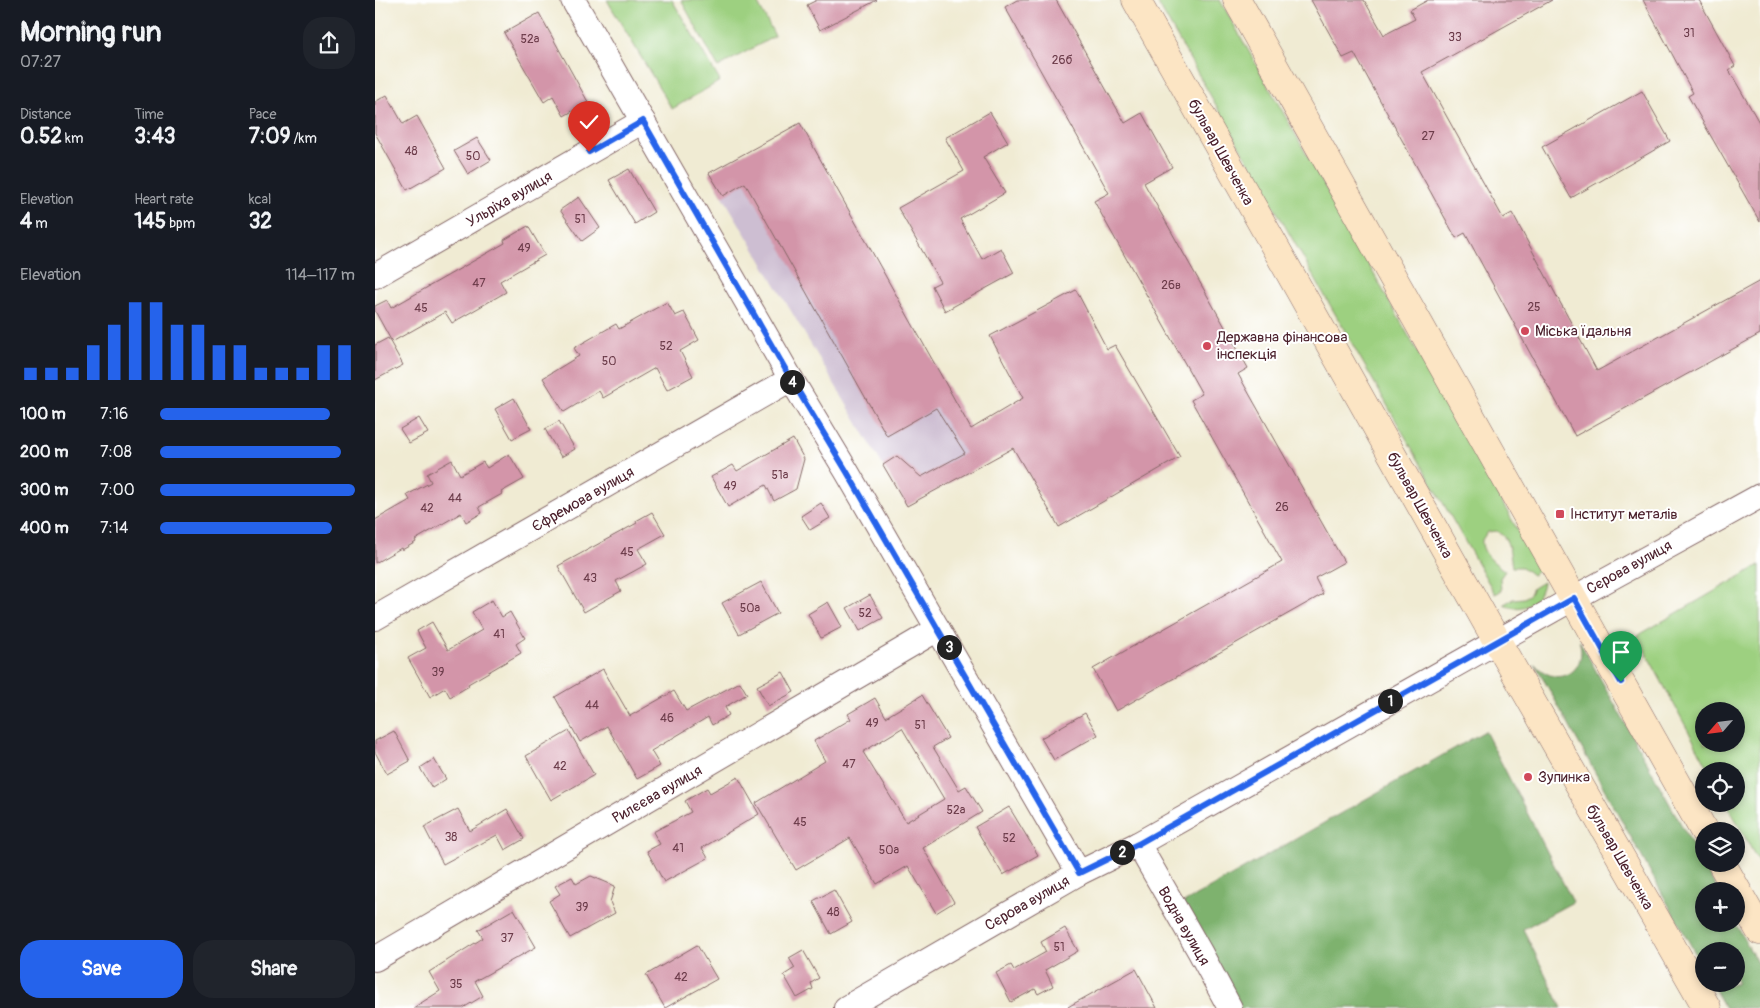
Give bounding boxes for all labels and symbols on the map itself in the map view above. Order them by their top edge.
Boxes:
house number: 31 [1683,26,1695,41]
house number: 33 [1448,30,1462,45]
house number: 52а [521,32,540,47]
house number: 26б [1052,53,1072,68]
street label: бульвар Шевченка [1183,96,1258,209]
pin [568,101,610,152]
house number: 27 [1421,129,1435,144]
house number: 48 [404,144,418,159]
house number: 50 [466,149,480,164]
street label: Ульріха вулиця [463,167,556,232]
house number: 51 [574,212,586,227]
house number: 49 [517,241,531,256]
house number: 47 [472,276,486,291]
house number: 26в [1161,278,1181,293]
house number: 25 [1527,300,1541,315]
house number: 45 [414,301,428,316]
place label: Міська їдальня [1535,322,1631,341]
marker: Міська їдальня [1519,325,1531,337]
place label: Державна фінансова інспекція [1216,328,1347,364]
house number: 52 [659,339,673,354]
marker: Державна фінансова інспекція [1201,340,1213,352]
house number: 50 [602,354,616,369]
pin: 4 [779,370,805,394]
street label: бульвар Шевченка [1382,449,1457,562]
street label: Єфремова вулиця [529,463,638,536]
house number: 51а [772,468,789,483]
house number: 49 [723,479,737,494]
house number: 44 [448,491,462,506]
house number: 26 [1275,500,1289,515]
house number: 42 [420,501,434,516]
place label: Інститут металів [1570,505,1678,524]
marker: Інститут металів [1554,508,1566,520]
street label: Сєрова вулиця [1583,536,1675,599]
house number: 45 [620,545,634,560]
house number: 43 [583,571,597,586]
house number: 50а [740,601,761,616]
house number: 52 [858,606,872,621]
house number: 41 [493,627,505,642]
pin [1600,631,1642,682]
pin: 3 [937,634,961,660]
house number: 39 [432,665,444,680]
pin: 1 [1377,688,1403,714]
house number: 44 [585,698,599,713]
north arrow [1695,702,1745,752]
house number: 46 [660,711,674,726]
house number: 49 [865,716,879,731]
house number: 51 [914,718,926,733]
house number: 47 [842,757,856,772]
house number: 42 [553,759,567,774]
street label: Рилєєва вулиця [609,761,706,828]
place label: Зупинка [1538,768,1590,787]
marker: Зупинка [1522,771,1534,783]
street label: бульвар Шевченка [1582,801,1657,913]
house number: 52а [947,803,966,818]
house number: 45 [793,815,807,830]
house number: 38 [445,830,457,845]
house number: 52 [1002,831,1016,846]
pin: 2 [1109,840,1135,864]
house number: 41 [672,841,684,856]
house number: 50а [879,843,900,858]
street label: Сєрова вулиця [981,871,1073,935]
street label: Водна вулиця [1153,883,1214,969]
house number: 39 [576,900,588,915]
house number: 48 [826,905,840,920]
house number: 37 [500,931,514,946]
house number: 51 [1053,940,1065,955]
house number: 42 [674,970,688,985]
house number: 35 [449,977,463,992]

